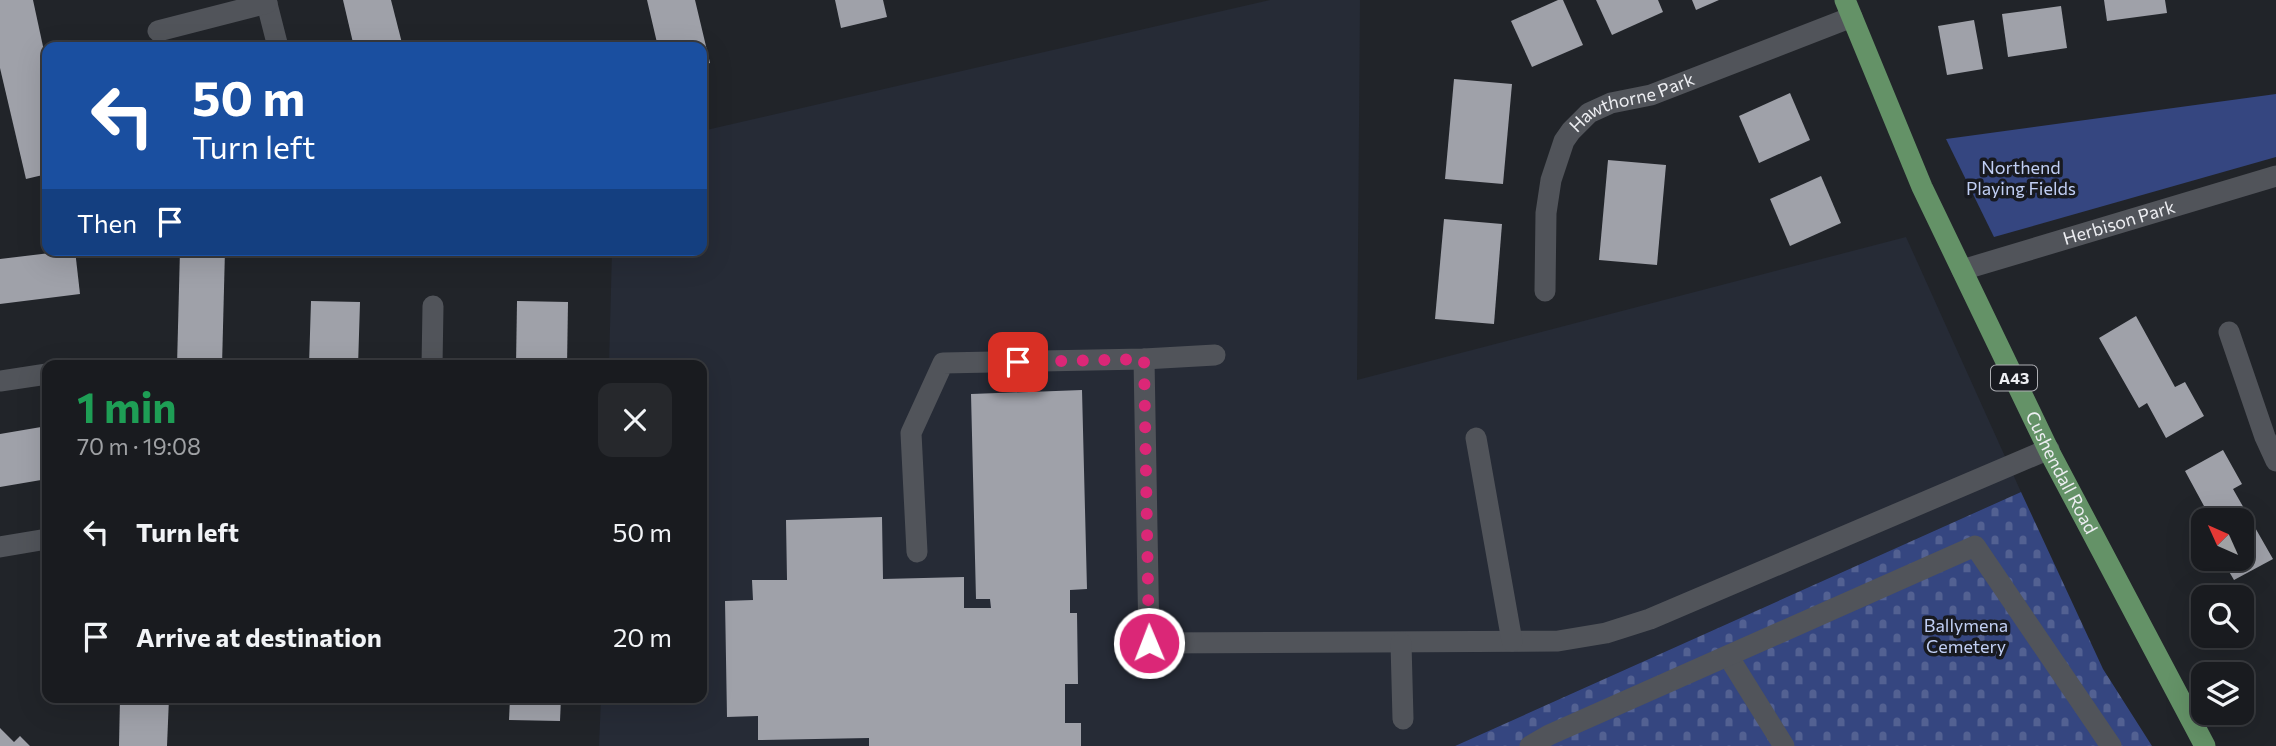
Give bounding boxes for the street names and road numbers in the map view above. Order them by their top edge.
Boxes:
street label: Hawthorne Park [1564,67,1698,136]
street label: Herbison Park [2060,195,2178,249]
road number: A43 [1991,366,2037,390]
street label: Cushendall Road [2021,407,2103,537]

